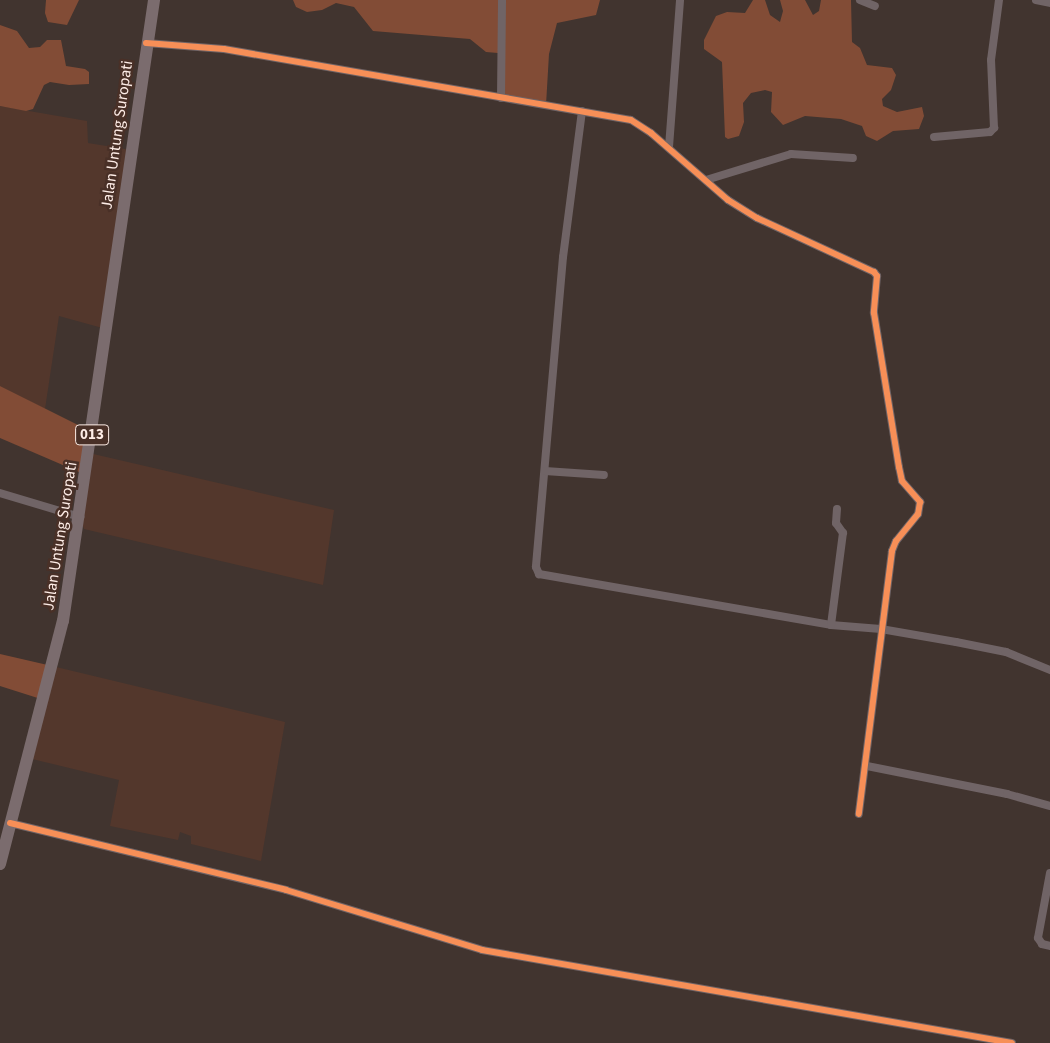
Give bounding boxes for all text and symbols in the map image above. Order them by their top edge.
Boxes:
street label: Jalan Untung Suropati [97,59,137,211]
road number: 013 [74,422,110,448]
street label: Jalan Untung Suropati [39,460,81,612]

